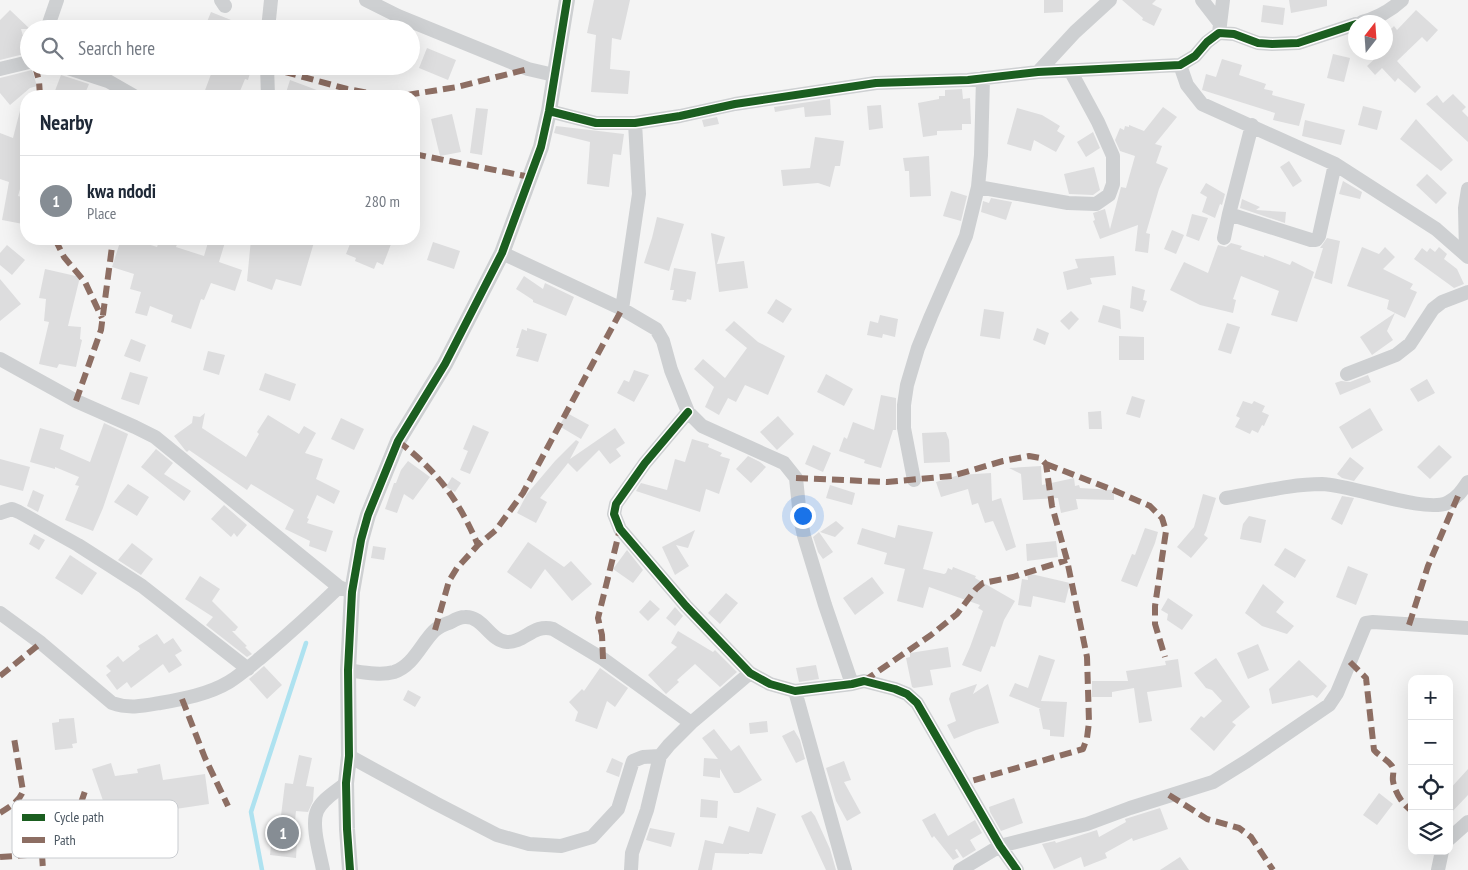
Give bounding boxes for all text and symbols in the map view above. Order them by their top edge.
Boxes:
north arrow [1348,15,1393,60]
search box [20,20,420,75]
icon: search [38,34,66,62]
text: Search here [78,36,155,60]
text: Nearby [40,109,93,136]
text: kwa ndodi [87,179,156,203]
text: 1 [52,191,60,211]
text: 280 m [365,191,400,211]
text: Place [87,203,116,223]
your location [790,503,816,529]
map controls [1408,675,1453,855]
button: + [1408,675,1453,720]
button: − [1408,720,1453,765]
button: locate [1408,765,1453,810]
legend [12,800,178,858]
text: Cycle path [54,808,104,826]
button: layers [1408,810,1453,855]
pin: 1 [267,814,299,852]
text: Path [54,831,76,849]

